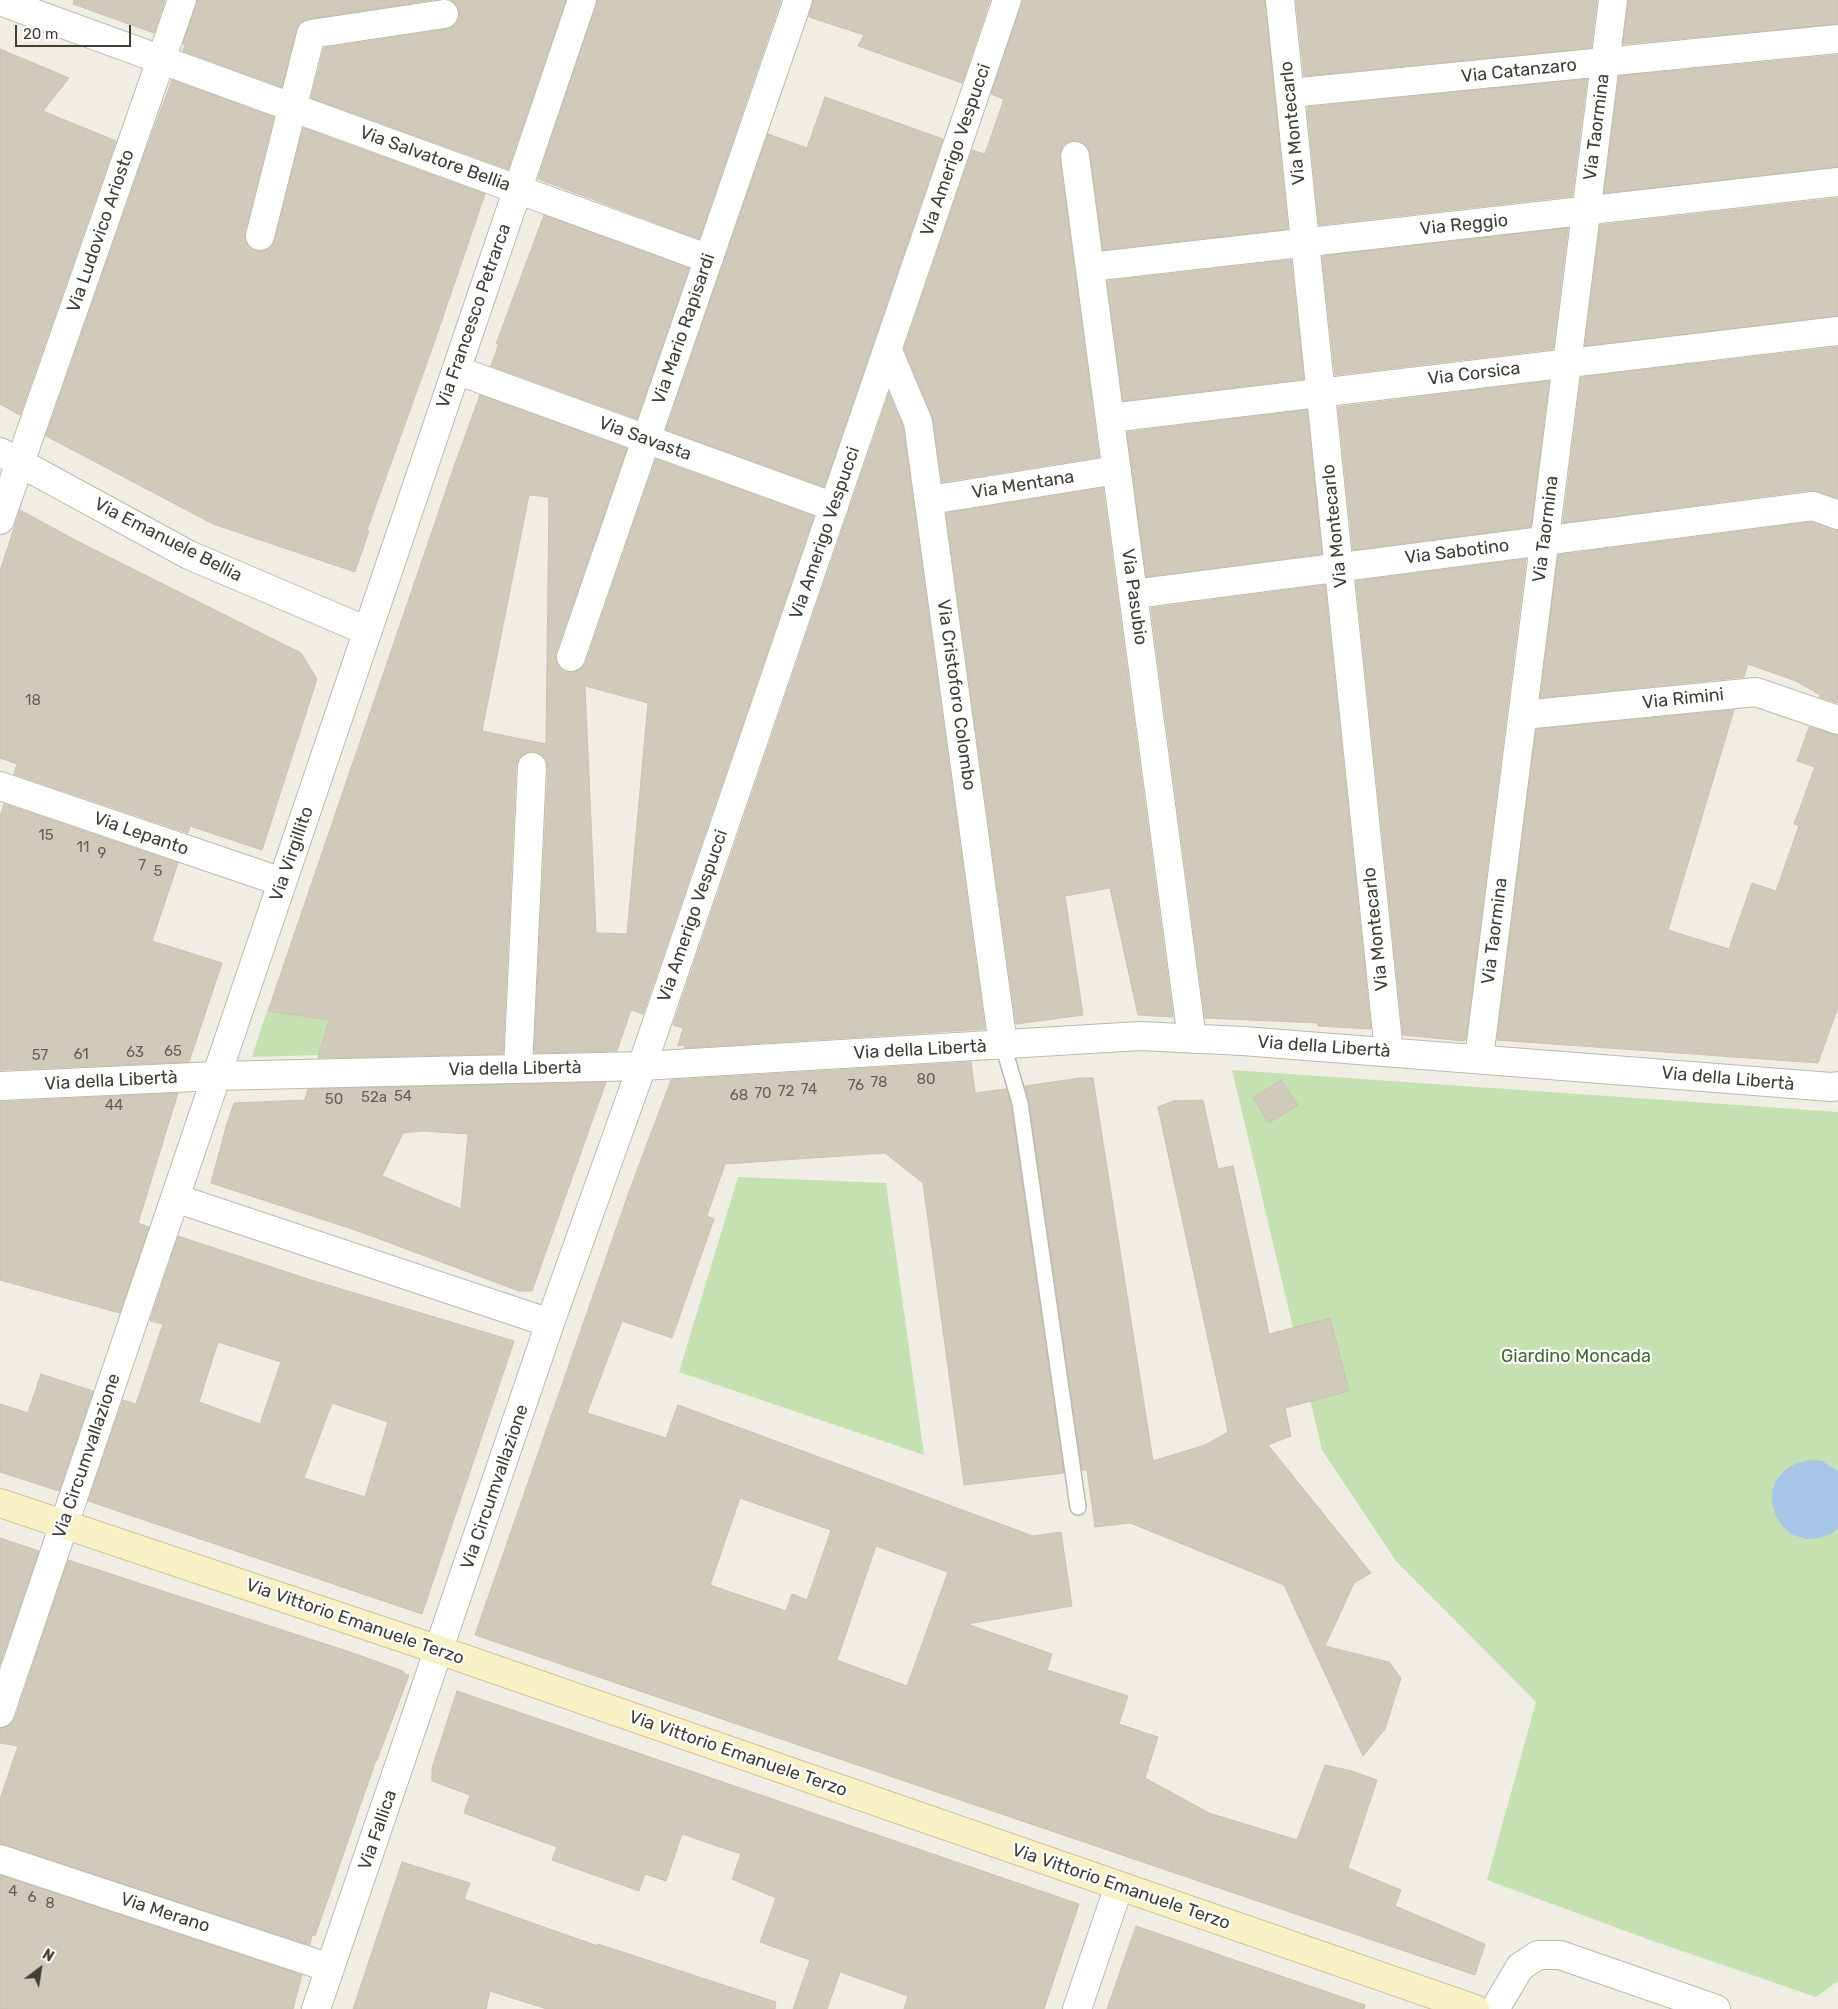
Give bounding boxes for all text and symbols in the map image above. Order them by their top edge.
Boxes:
scale bar [18,15,134,47]
text: 20 m [23,25,58,43]
street label: Via Catanzaro [1460,54,1578,88]
street label: Via Montecarlo [1276,60,1310,186]
street label: Via Amerigo Vespucci [916,61,996,239]
street label: Via Taormina [1580,72,1614,182]
street label: Via Salvatore Bellia [357,122,513,196]
street label: Via Ludovico Ariosto [63,147,139,315]
street label: Via Reggio [1419,210,1509,240]
street label: Via Francesco Petrarca [432,221,516,411]
street label: Via Mario Rapisardi [648,251,720,407]
street label: Via Corsica [1427,358,1521,390]
street label: Via Savasta [596,412,694,466]
street label: Via Amerigo Vespucci [785,444,865,622]
street label: Via Montecarlo [1318,463,1352,589]
street label: Via Mentana [970,466,1076,504]
street label: Via Taormina [1529,474,1563,584]
street label: Via Emanuele Bellia [90,493,246,587]
street label: Via Sabotino [1403,535,1511,569]
street label: Via Pasubio [1117,547,1151,647]
street label: Via Cristoforo Colombo [932,598,980,792]
street label: Via Rimini [1641,684,1725,714]
house number: 18 [25,692,41,710]
street label: Via Virgillito [266,804,318,904]
street label: Via Lepanto [91,808,191,860]
house number: 15 [38,827,54,845]
street label: Via Amerigo Vespucci [653,827,733,1005]
house number: 11 [77,839,89,857]
house number: 9 [98,845,106,863]
house number: 7 [138,857,146,875]
house number: 5 [154,863,162,881]
street label: Via Montecarlo [1359,866,1393,992]
street label: Via Taormina [1478,876,1512,986]
street label: Via della Libertà [1257,1032,1391,1062]
street label: Via della Libertà [853,1036,987,1064]
house number: 65 [164,1043,182,1061]
house number: 63 [126,1044,144,1062]
house number: 61 [73,1046,89,1064]
house number: 57 [32,1047,48,1065]
street label: Via della Libertà [448,1057,582,1081]
street label: Via della Libertà [1661,1062,1795,1096]
street label: Via della Libertà [44,1067,178,1095]
house number: 80 [916,1071,936,1089]
house number: 78 [870,1074,888,1092]
house number: 76 [848,1077,864,1095]
house number: 74 [801,1081,817,1099]
house number: 72 [778,1083,794,1101]
house number: 70 [754,1085,772,1103]
house number: 68 [730,1087,748,1105]
house number: 54 [394,1088,412,1106]
house number: 52a [361,1089,387,1107]
house number: 50 [325,1091,343,1109]
house number: 44 [105,1097,123,1115]
park label: Giardino Moncada [1501,1346,1651,1368]
street label: Via Circumvallazione [49,1371,125,1541]
street label: Via Circumvallazione [457,1402,533,1572]
street label: Via Vittorio Emanuele Terzo [243,1574,467,1670]
street label: Via Vittorio Emanuele Terzo [626,1706,850,1802]
street label: Via Fallica [354,1787,402,1873]
street label: Via Vittorio Emanuele Terzo [1009,1839,1233,1935]
house number: 4 [8,1883,18,1901]
street label: Via Merano [118,1888,212,1938]
house number: 6 [27,1889,37,1907]
house number: 8 [45,1895,55,1913]
north arrow [15,1944,65,1994]
text: N [39,1946,57,1966]

